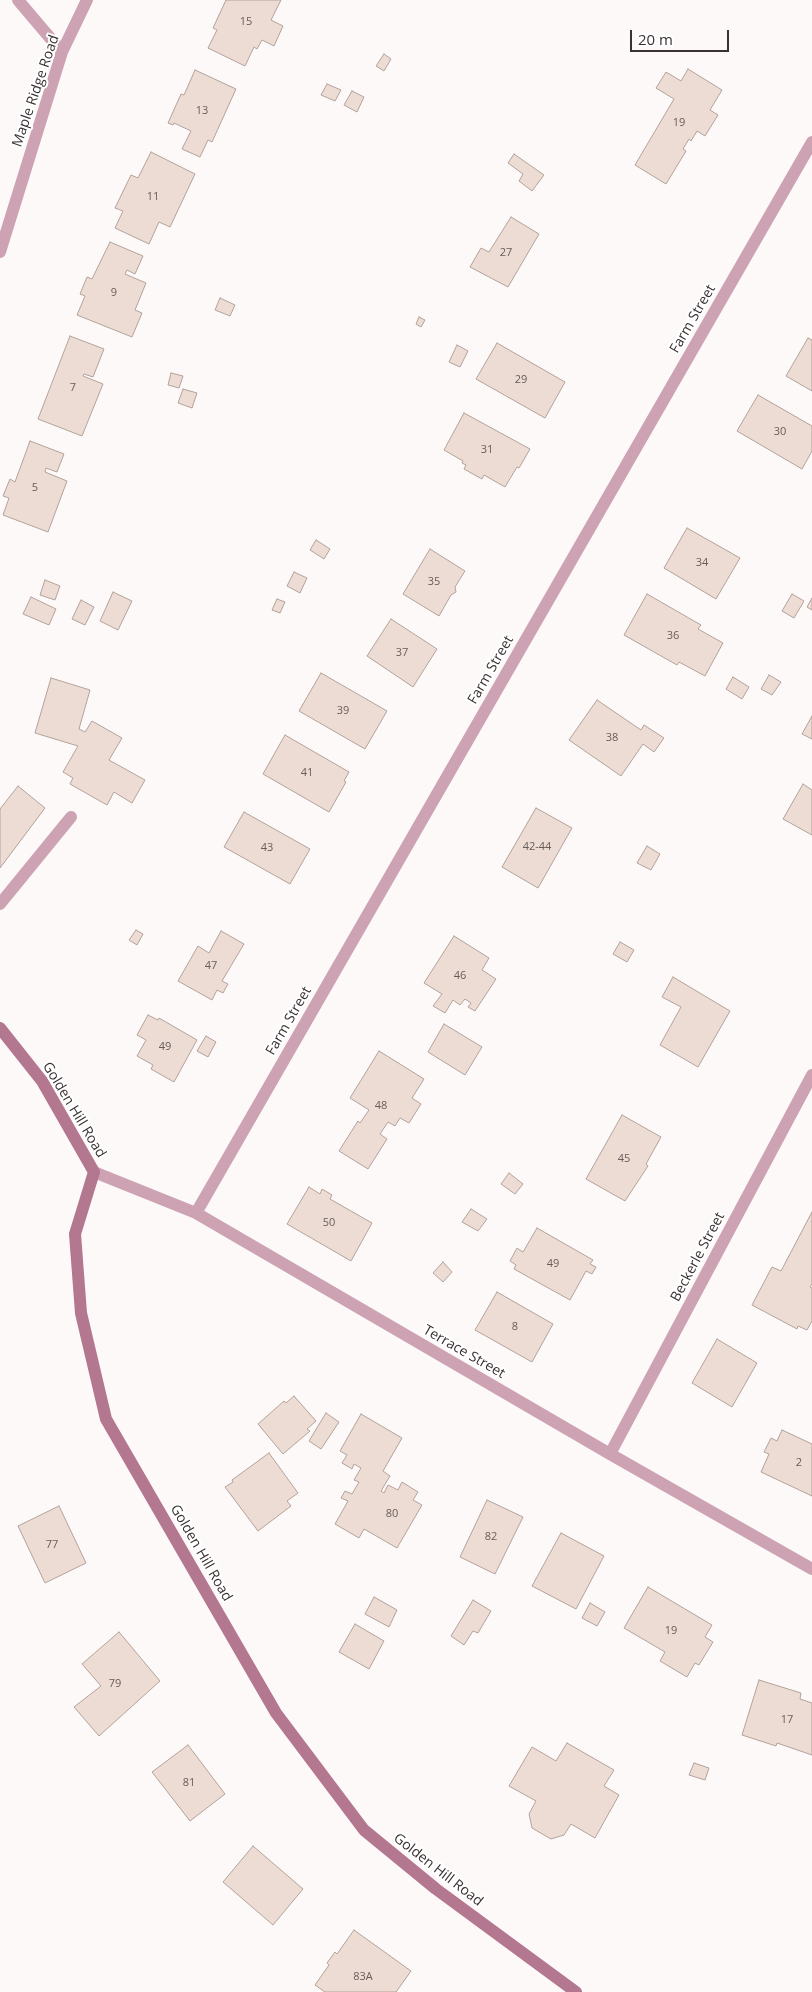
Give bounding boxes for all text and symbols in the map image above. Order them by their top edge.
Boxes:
house number: 15 [240,15,252,29]
scale bar [632,20,731,52]
text: 20 m [638,29,673,49]
street label: Maple Ridge Road [9,33,63,149]
house number: 13 [196,104,208,118]
house number: 19 [673,116,685,130]
house number: 11 [147,190,159,204]
house number: 27 [500,246,512,260]
street label: Farm Street [667,282,719,356]
house number: 9 [111,286,117,300]
house number: 29 [515,373,527,387]
house number: 7 [70,381,76,395]
house number: 30 [774,425,786,439]
house number: 31 [481,443,493,457]
house number: 5 [32,481,38,495]
house number: 34 [696,556,708,570]
house number: 35 [428,575,440,589]
house number: 36 [667,629,679,643]
street label: Farm Street [465,633,517,707]
house number: 37 [396,646,408,660]
house number: 39 [337,704,349,718]
house number: 38 [606,731,618,745]
house number: 41 [301,766,313,780]
house number: 42-44 [523,840,551,854]
house number: 43 [261,841,273,855]
house number: 47 [205,959,217,973]
house number: 46 [454,969,466,983]
street label: Farm Street [263,984,315,1058]
house number: 49 [159,1040,171,1054]
street label: Golden Hill Road [39,1059,109,1161]
house number: 48 [375,1099,387,1113]
house number: 45 [618,1152,630,1166]
street label: Beckerle Street [667,1209,729,1305]
house number: 50 [323,1216,335,1230]
house number: 49 [547,1257,559,1271]
house number: 8 [512,1320,518,1334]
street label: Terrace Street [420,1322,508,1382]
house number: 2 [796,1456,802,1470]
street label: Golden Hill Road [167,1502,235,1604]
house number: 80 [386,1507,398,1521]
house number: 82 [485,1530,497,1544]
house number: 77 [46,1538,58,1552]
house number: 19 [665,1624,677,1638]
house number: 79 [109,1677,121,1691]
house number: 17 [781,1713,793,1727]
house number: 81 [183,1776,195,1790]
street label: Golden Hill Road [390,1830,486,1910]
house number: 83A [353,1970,373,1984]

